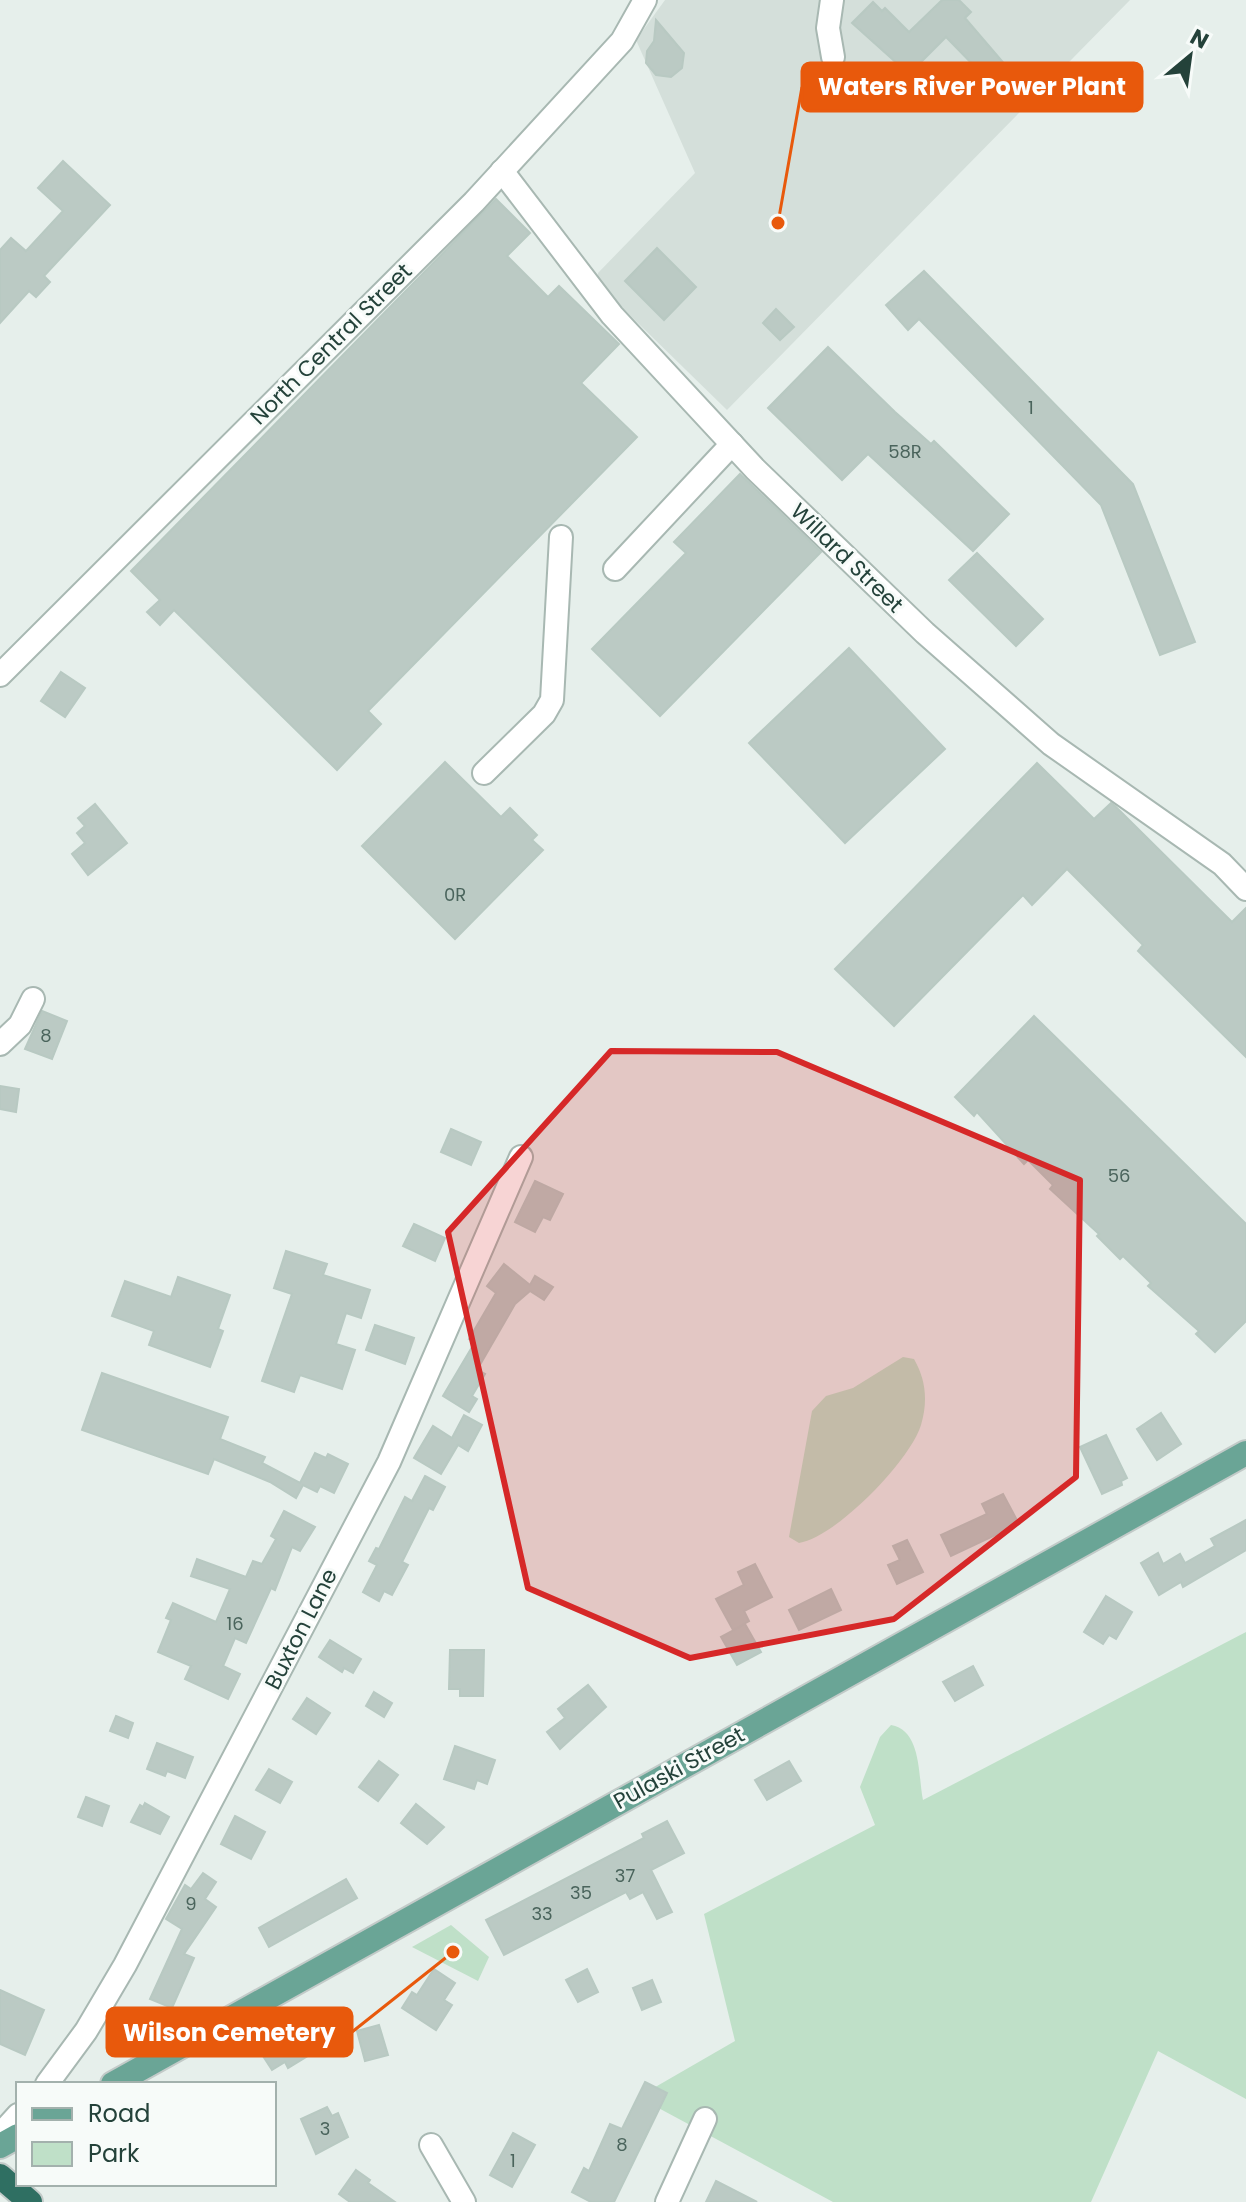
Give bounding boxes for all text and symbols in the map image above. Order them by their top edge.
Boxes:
north arrow [1150,16,1230,96]
text: N [1185,21,1214,57]
callout: Waters River Power Plant [802,63,1142,111]
text: Waters River Power Plant [818,70,1126,103]
street label: North Central Street [243,256,419,432]
house number: 1 [1028,395,1034,420]
house number: 58R [888,439,922,464]
street label: Willard Street [784,496,910,620]
house number: 0R [444,882,466,907]
house number: 8 [40,1023,52,1048]
house number: 56 [1108,1163,1130,1188]
street label: Buxton Lane [257,1563,345,1695]
house number: 16 [226,1611,244,1636]
street label: Pulaski Street [608,1719,750,1817]
house number: 37 [615,1863,635,1888]
house number: 35 [570,1880,592,1905]
house number: 9 [185,1891,197,1916]
house number: 33 [531,1901,553,1926]
callout: Wilson Cemetery [107,2008,352,2056]
text: Wilson Cemetery [123,2016,336,2049]
legend [16,2082,276,2186]
text: Road [88,2097,150,2130]
house number: 3 [320,2116,330,2141]
house number: 8 [616,2132,628,2157]
text: Park [88,2137,140,2170]
house number: 1 [510,2148,516,2173]

